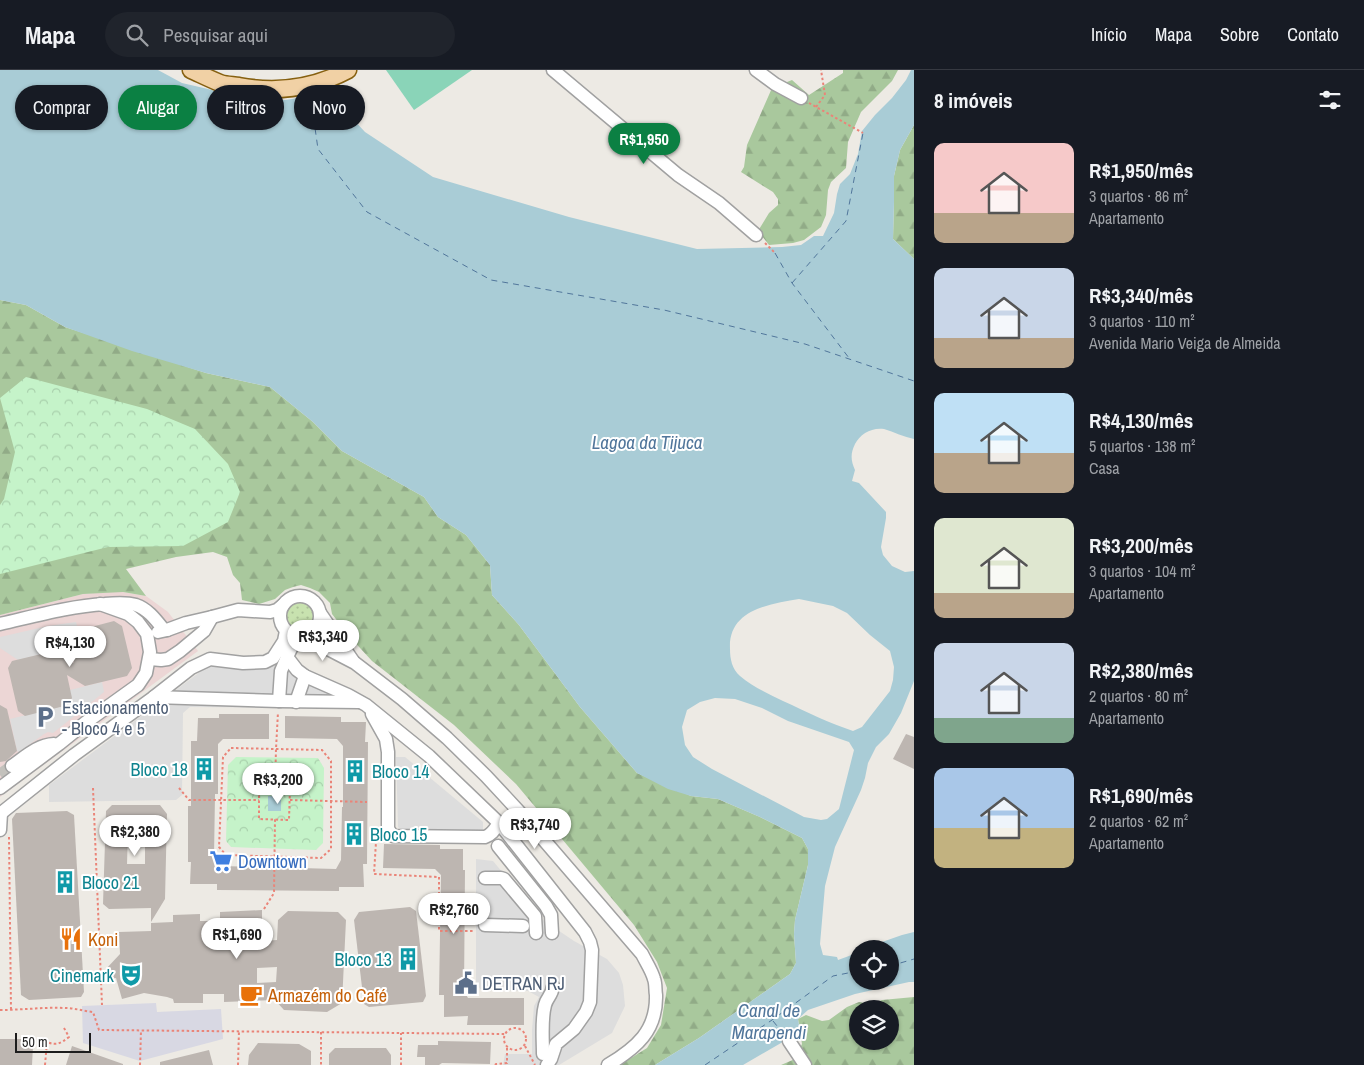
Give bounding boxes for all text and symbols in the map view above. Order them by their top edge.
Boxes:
search box [105,12,455,57]
text: Mapa [25,19,75,51]
icon: search [123,21,151,49]
text: Pesquisar aqui [163,22,268,48]
text: Início [1091,22,1127,47]
text: Mapa [1155,22,1192,47]
text: Sobre [1220,22,1259,47]
text: Contato [1287,22,1339,47]
chip: Comprar [15,85,108,130]
chip: Alugar [118,85,197,130]
chip: Filtros [207,85,284,130]
chip: Novo [294,85,365,130]
text: 8 imóveis [934,86,1013,115]
icon: filters [1316,86,1344,114]
pin: R$1,950 [598,122,690,165]
text: R$1,950 [619,128,669,150]
text: R$1,950/mês [1089,156,1193,185]
icon: home [974,163,1034,223]
text: 3 quartos · 86 m² [1089,185,1188,207]
text: Apartamento [1089,207,1164,229]
text: R$3,340/mês [1089,281,1193,310]
icon: home [974,288,1034,348]
text: 3 quartos · 110 m² [1089,310,1195,332]
text: Avenida Mario Veiga de Almeida [1089,332,1281,354]
text: R$4,130/mês [1089,406,1193,435]
icon: home [974,413,1034,473]
water label: Lagoa da Tijuca [592,429,703,455]
text: 5 quartos · 138 m² [1089,435,1195,457]
text: Casa [1089,457,1120,479]
text: R$3,200/mês [1089,531,1193,560]
icon: home [974,538,1034,598]
text: 3 quartos · 104 m² [1089,560,1195,582]
text: Apartamento [1089,582,1164,604]
pin: R$3,340 [277,620,369,662]
text: R$3,340 [298,625,348,647]
pin: R$4,130 [24,626,116,668]
text: R$4,130 [45,631,95,653]
text: R$2,380/mês [1089,656,1193,685]
icon: home [974,663,1034,723]
text: 2 quartos · 80 m² [1089,685,1188,707]
place label: Estacionamento - Bloco 4 e 5 [62,695,169,741]
parking icon: Estacionamento - Bloco 4 e 5 [32,704,58,730]
text: Apartamento [1089,707,1164,729]
building icon: Bloco 18 [191,756,217,782]
place label: Bloco 18 [131,757,188,782]
building icon: Bloco 14 [342,758,368,784]
place label: Bloco 14 [372,759,429,784]
pin: R$3,200 [232,762,324,805]
text: R$3,200 [253,768,303,790]
text: R$1,690/mês [1089,781,1193,810]
icon: home [974,788,1034,848]
pin: R$3,740 [489,808,581,850]
text: 2 quartos · 62 m² [1089,810,1188,832]
text: R$3,740 [510,813,560,835]
pin: R$2,380 [89,814,181,857]
text: R$2,380 [110,820,160,842]
building icon: Bloco 15 [341,821,367,847]
place label: Bloco 15 [370,822,427,847]
text: Apartamento [1089,832,1164,854]
supermarket icon: Downtown [208,848,234,874]
place label: Downtown [238,849,307,874]
building icon: Bloco 21 [52,869,78,895]
place label: Bloco 21 [82,870,140,895]
pin: R$2,760 [408,892,500,935]
text: R$2,760 [429,898,479,920]
pin: R$1,690 [191,918,283,960]
text: R$1,690 [212,923,262,945]
restaurant icon: Koni [58,926,84,952]
place label: Koni [88,927,118,952]
map controls [849,940,899,1050]
button: locate [849,940,899,990]
building icon: Bloco 13 [395,946,421,972]
place label: Bloco 13 [335,947,392,972]
theatre icon: Cinemark [118,962,144,988]
place label: Cinemark [50,963,115,988]
public building icon: DETRAN RJ [453,970,479,996]
place label: DETRAN RJ [482,971,565,996]
cafe icon: Armazém do Café [238,982,264,1008]
place label: Armazém do Café [267,983,387,1008]
water label: Canal de Marapendi [732,997,807,1045]
button: layers [849,1000,899,1050]
scale bar [15,1030,91,1053]
text: 50 m [22,1033,48,1051]

